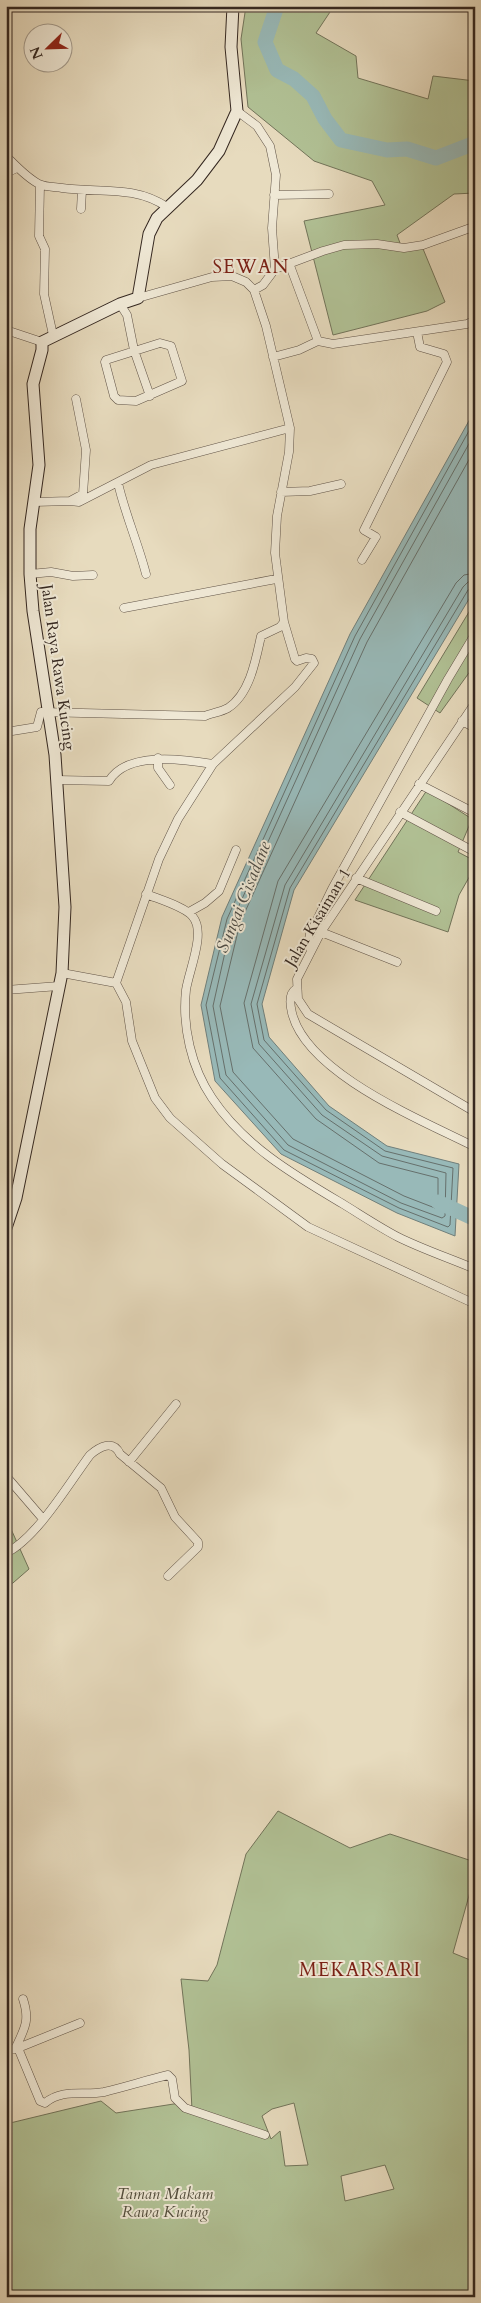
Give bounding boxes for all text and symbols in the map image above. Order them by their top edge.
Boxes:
north arrow [22,22,72,72]
text: N [25,44,48,62]
district label: SEWAN [213,254,289,280]
street label: Jalan Raya Rawa Kucing [35,581,81,751]
water label: Sungai Cisadane [210,837,278,957]
street label: Jalan Kisaiman 1 [279,864,356,973]
district label: MEKARSARI [299,1957,421,1983]
park label: Taman Makam Rawa Kucing [117,2183,213,2223]

